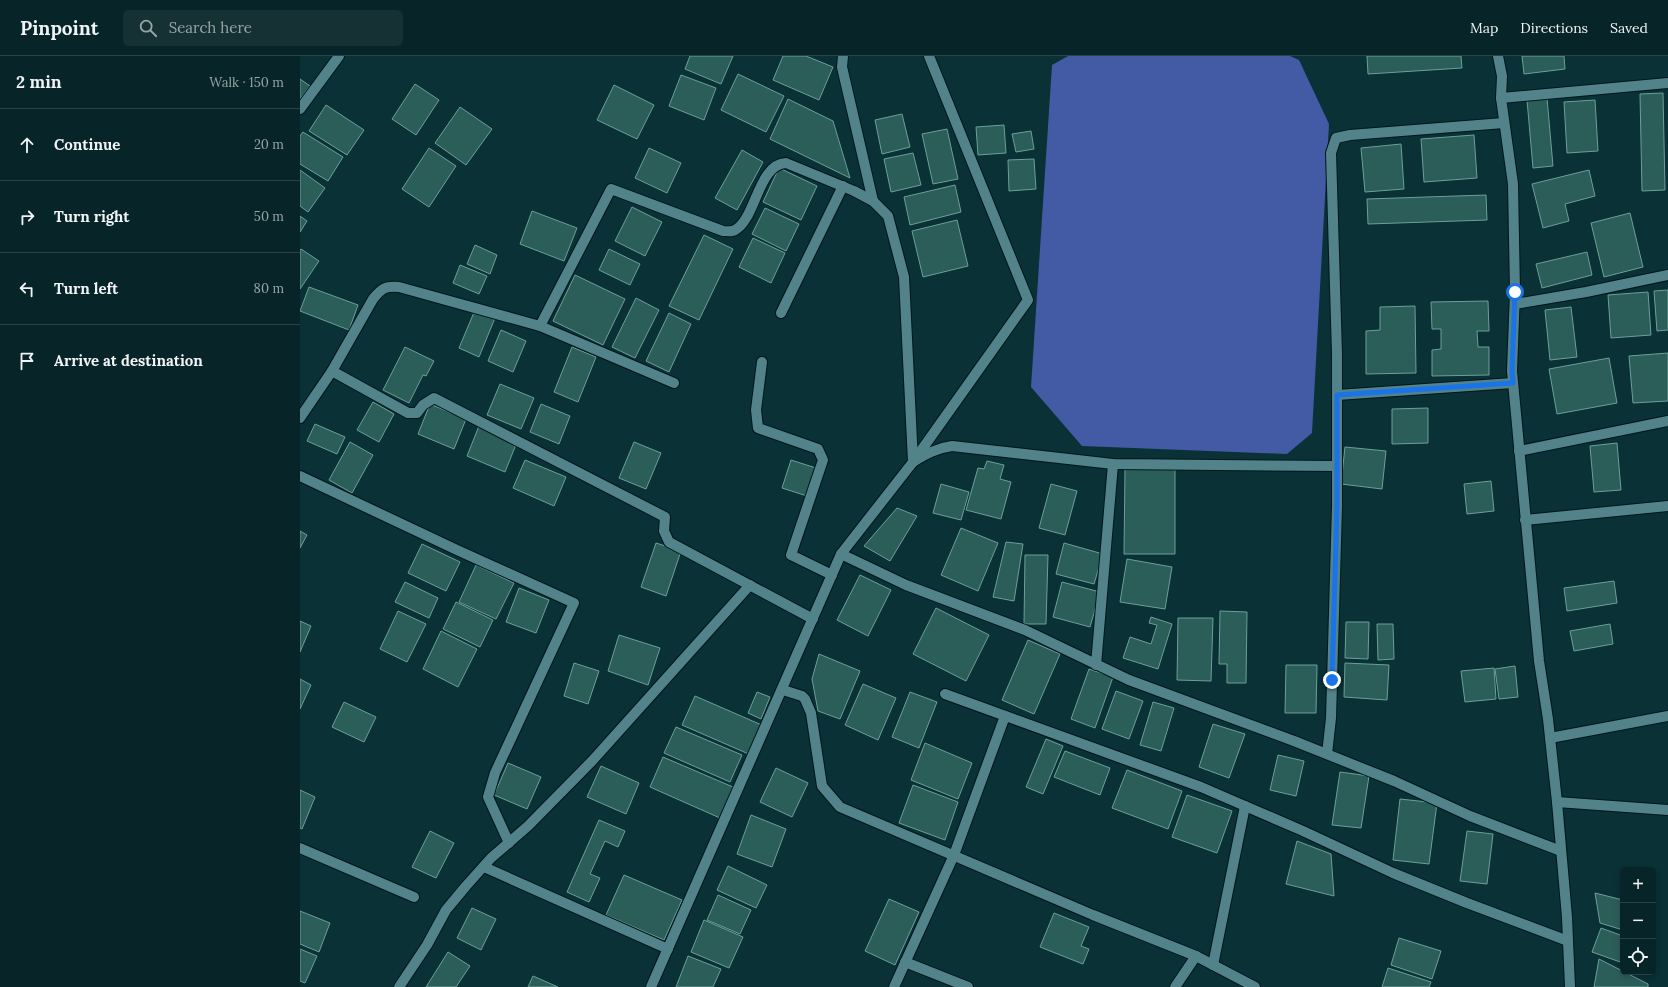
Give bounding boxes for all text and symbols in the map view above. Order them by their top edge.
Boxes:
search box [123,10,403,46]
text: Pinpoint [20,16,99,40]
icon: search [137,17,159,39]
text: Search here [169,18,252,37]
text: Map [1470,19,1498,37]
text: Directions [1520,19,1588,37]
text: Saved [1610,19,1648,37]
text: 2 min [16,71,62,93]
text: Walk · 150 m [209,74,284,91]
icon: ahead [16,134,38,156]
text: Continue [54,135,120,154]
text: 20 m [254,136,284,153]
icon: right [16,206,38,228]
text: Turn right [54,207,130,226]
text: 50 m [254,208,284,225]
icon: left [16,278,38,300]
text: Turn left [54,279,118,298]
text: 80 m [254,280,284,297]
route start [1506,283,1524,301]
icon: arrive [16,350,38,372]
text: Arrive at destination [54,351,203,370]
route end [1323,671,1341,689]
map controls [1620,867,1656,975]
button: + [1620,867,1656,903]
button: − [1620,903,1656,939]
button: locate [1620,939,1656,975]

